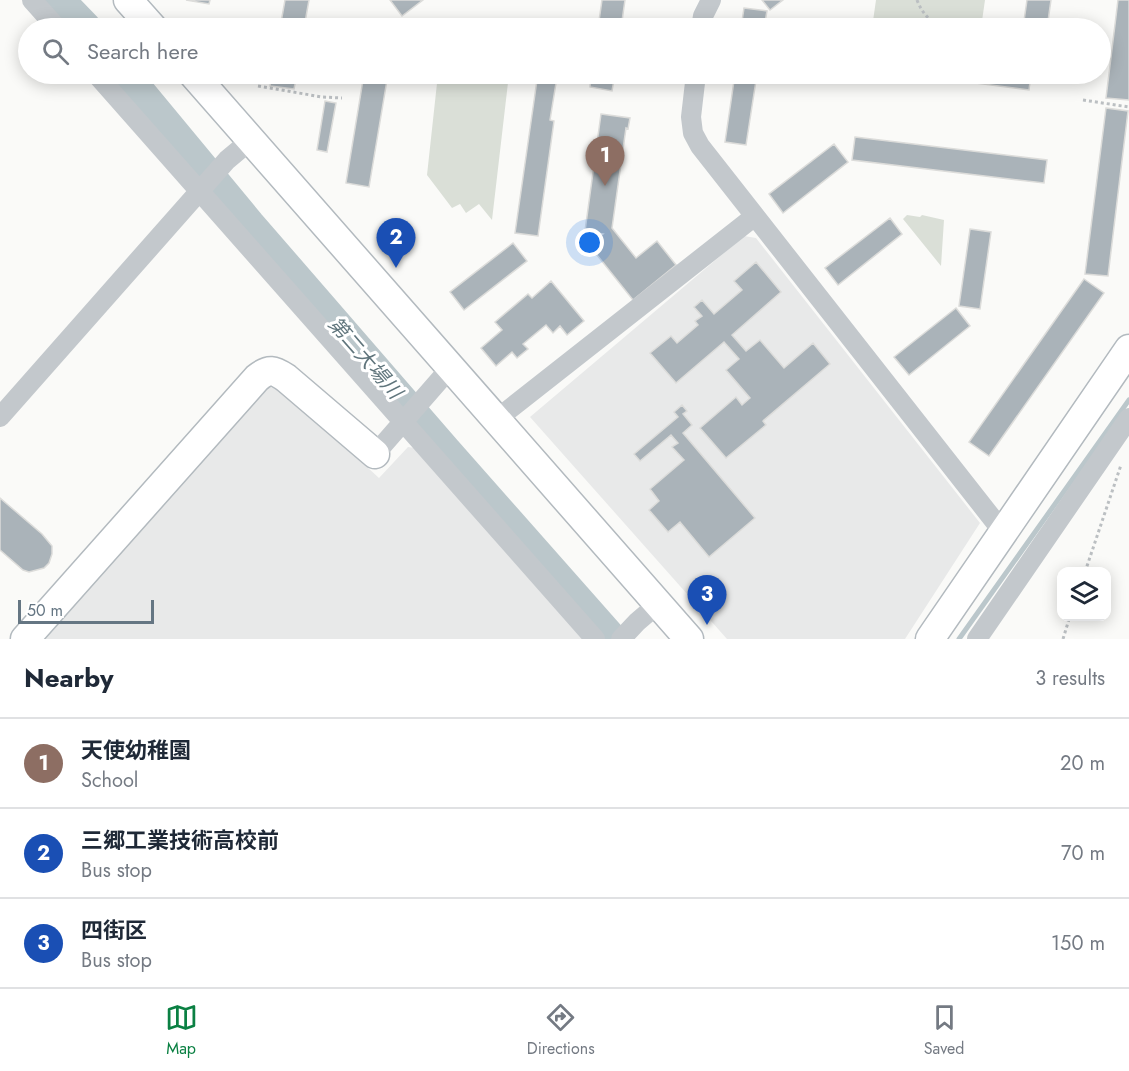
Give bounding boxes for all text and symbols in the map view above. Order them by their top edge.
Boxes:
search box [18,18,1111,84]
icon: search [39,35,72,68]
text: Search here [87,35,198,67]
pin: 1 [586,136,624,186]
pin: 2 [376,218,416,268]
your location [575,228,604,257]
water label: 第二大場川 [321,311,410,407]
map controls [1057,567,1111,621]
button: layers [1057,567,1111,621]
pin: 3 [688,576,726,625]
scale bar [18,597,154,624]
text: 50 m [27,599,63,622]
text: Nearby [24,659,113,697]
text: 3 results [1035,664,1105,693]
text: 天使幼稚園 [81,734,191,766]
text: 1 [38,749,49,778]
text: 20 m [1060,749,1105,778]
text: School [81,766,138,795]
text: 三郷工業技術高校前 [81,824,279,856]
text: 2 [37,839,50,868]
text: 70 m [1061,839,1105,868]
text: Bus stop [81,856,152,885]
text: 四街区 [81,914,147,946]
text: 3 [37,929,50,958]
text: 150 m [1051,929,1105,958]
text: Bus stop [81,946,152,975]
tab: Map [165,1001,198,1060]
tab: Directions [527,1001,595,1060]
tab: Saved [924,1001,964,1060]

